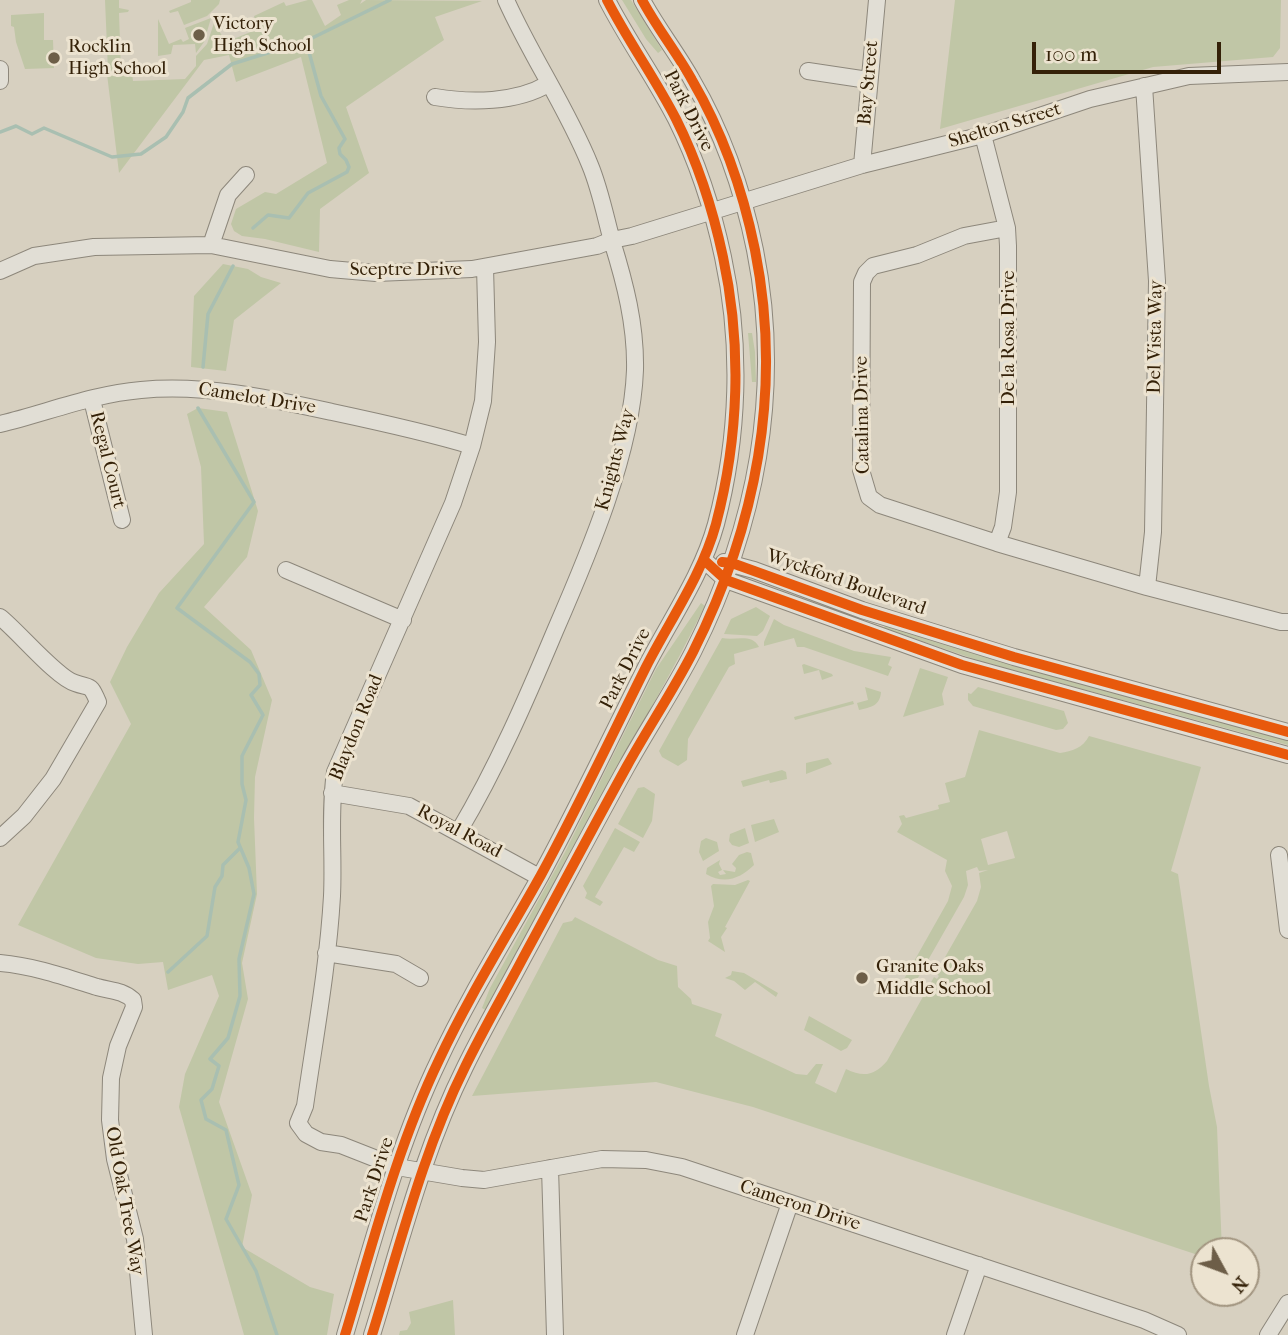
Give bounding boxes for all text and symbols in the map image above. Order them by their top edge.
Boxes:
place label: Victory High School [213,13,312,57]
marker: Victory High School [191,27,207,43]
scale bar [1036,28,1225,72]
place label: Rocklin High School [68,36,167,80]
street label: Bay Street [854,40,884,126]
text: 100 m [1045,42,1098,66]
marker: Rocklin High School [46,50,62,66]
street label: Park Drive [658,67,718,155]
street label: Shelton Street [946,98,1064,154]
street label: Sceptre Drive [350,259,462,281]
street label: De la Rosa Drive [998,270,1020,406]
street label: Del Vista Way [1144,280,1168,394]
street label: Catalina Drive [851,356,875,474]
street label: Camelot Drive [197,378,317,420]
street label: Knights Way [591,406,641,514]
street label: Regal Court [84,409,130,511]
street label: Wyckford Boulevard [763,545,929,621]
street label: Park Drive [596,625,656,713]
street label: Blaydon Road [325,671,389,785]
street label: Royal Road [413,800,505,864]
place label: Granite Oaks Middle School [876,956,991,1000]
marker: Granite Oaks Middle School [854,970,870,986]
street label: Old Oak Tree Way [100,1125,148,1277]
street label: Park Drive [351,1135,399,1225]
street label: Cameron Drive [737,1176,863,1236]
north arrow [1190,1237,1260,1307]
text: N [1226,1272,1252,1297]

